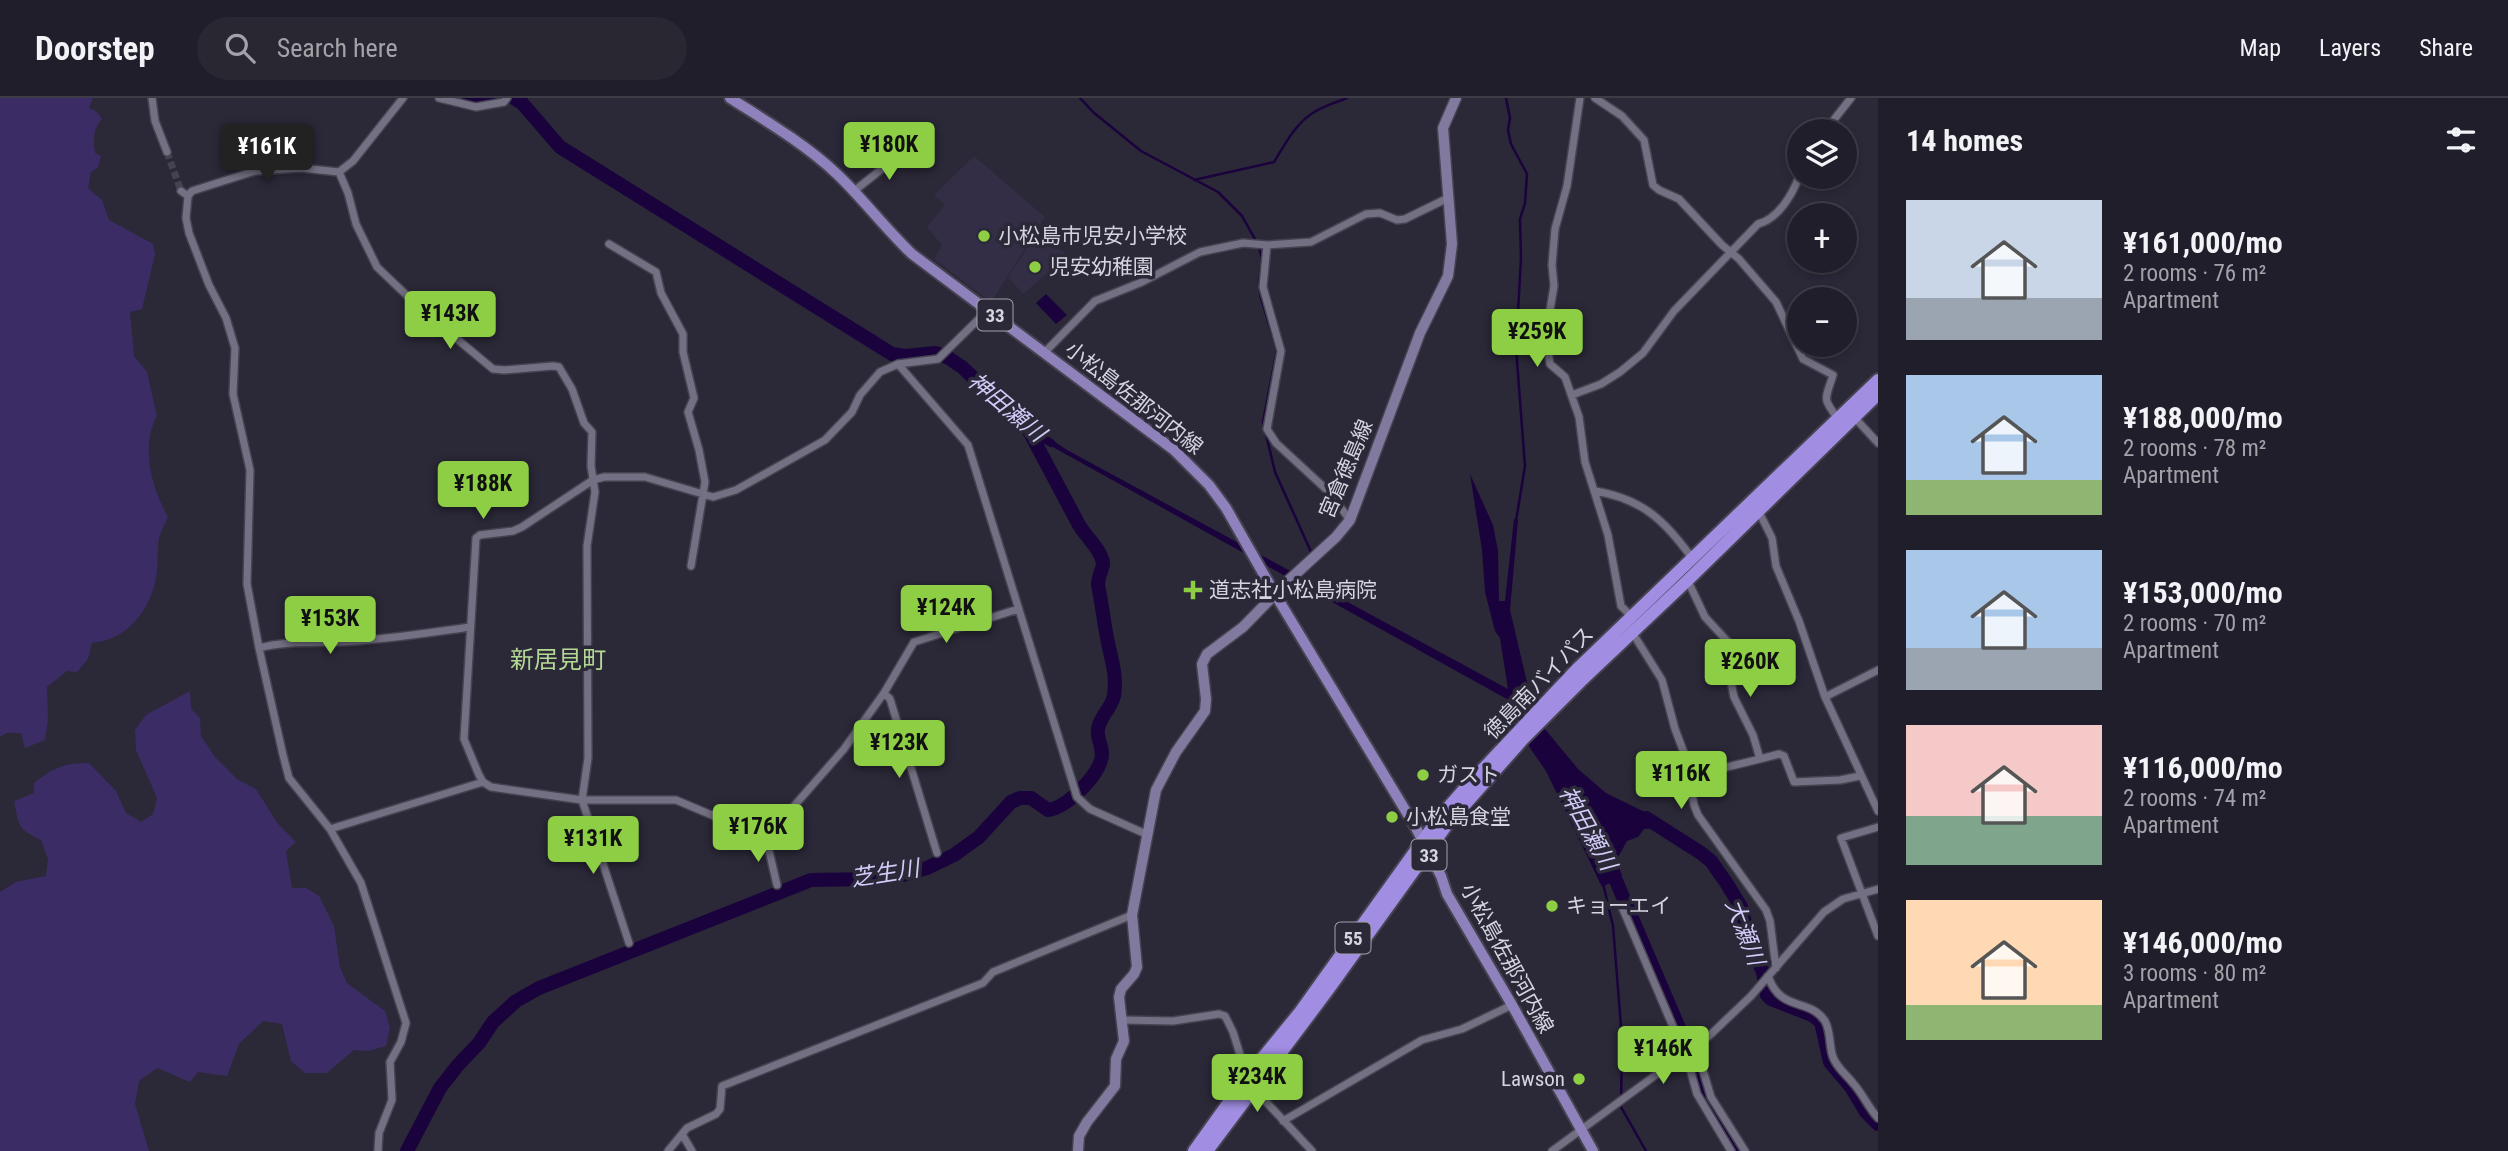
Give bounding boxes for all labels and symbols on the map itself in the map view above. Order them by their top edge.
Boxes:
pin: ¥180K [840,122,938,182]
pin: ¥161K [218,125,316,184]
place label: 小松島市児安小学校 [998,224,1187,248]
marker: 小松島市児安小学校 [976,228,992,244]
place label: 児安幼稚園 [1049,255,1154,279]
marker: 児安幼稚園 [1027,259,1043,275]
pin: ¥143K [401,292,499,351]
road number: 33 [978,300,1012,330]
pin: ¥259K [1488,310,1586,369]
street label: 小松島佐那河内線 [1060,337,1208,459]
water label: 神田瀬川 [963,367,1053,449]
street label: 宮倉徳島線 [1314,416,1378,522]
pin: ¥188K [434,462,532,521]
place label: 道志社小松島病院 [1209,578,1377,602]
marker: 道志社小松島病院 [1183,580,1203,600]
pin: ¥124K [897,586,995,645]
pin: ¥153K [281,596,379,656]
street label: 徳島南バイパス [1479,622,1599,744]
pin: ¥260K [1701,640,1799,699]
district label: 新居見町 [510,646,606,674]
pin: ¥123K [850,720,948,780]
pin: ¥116K [1632,752,1730,811]
place label: ガスト [1437,763,1500,787]
marker: ガスト [1415,767,1431,783]
water label: 神田瀬川 [1553,781,1623,878]
pin: ¥176K [709,804,807,864]
place label: 小松島食堂 [1406,805,1511,829]
marker: 小松島食堂 [1384,809,1400,825]
pin: ¥131K [544,816,642,876]
road number: 33 [1412,840,1446,870]
water label: 芝生川 [849,854,924,892]
street label: 小松島佐那河内線 [1456,879,1558,1037]
place label: キョーエイ [1566,894,1671,918]
water label: 大瀬川 [1720,895,1771,972]
marker: キョーエイ [1544,898,1560,914]
road number: 55 [1336,922,1370,954]
pin: ¥146K [1614,1026,1712,1086]
pin: ¥234K [1208,1054,1306,1114]
place label: Lawson [1501,1067,1565,1091]
marker: Lawson [1571,1071,1587,1087]

